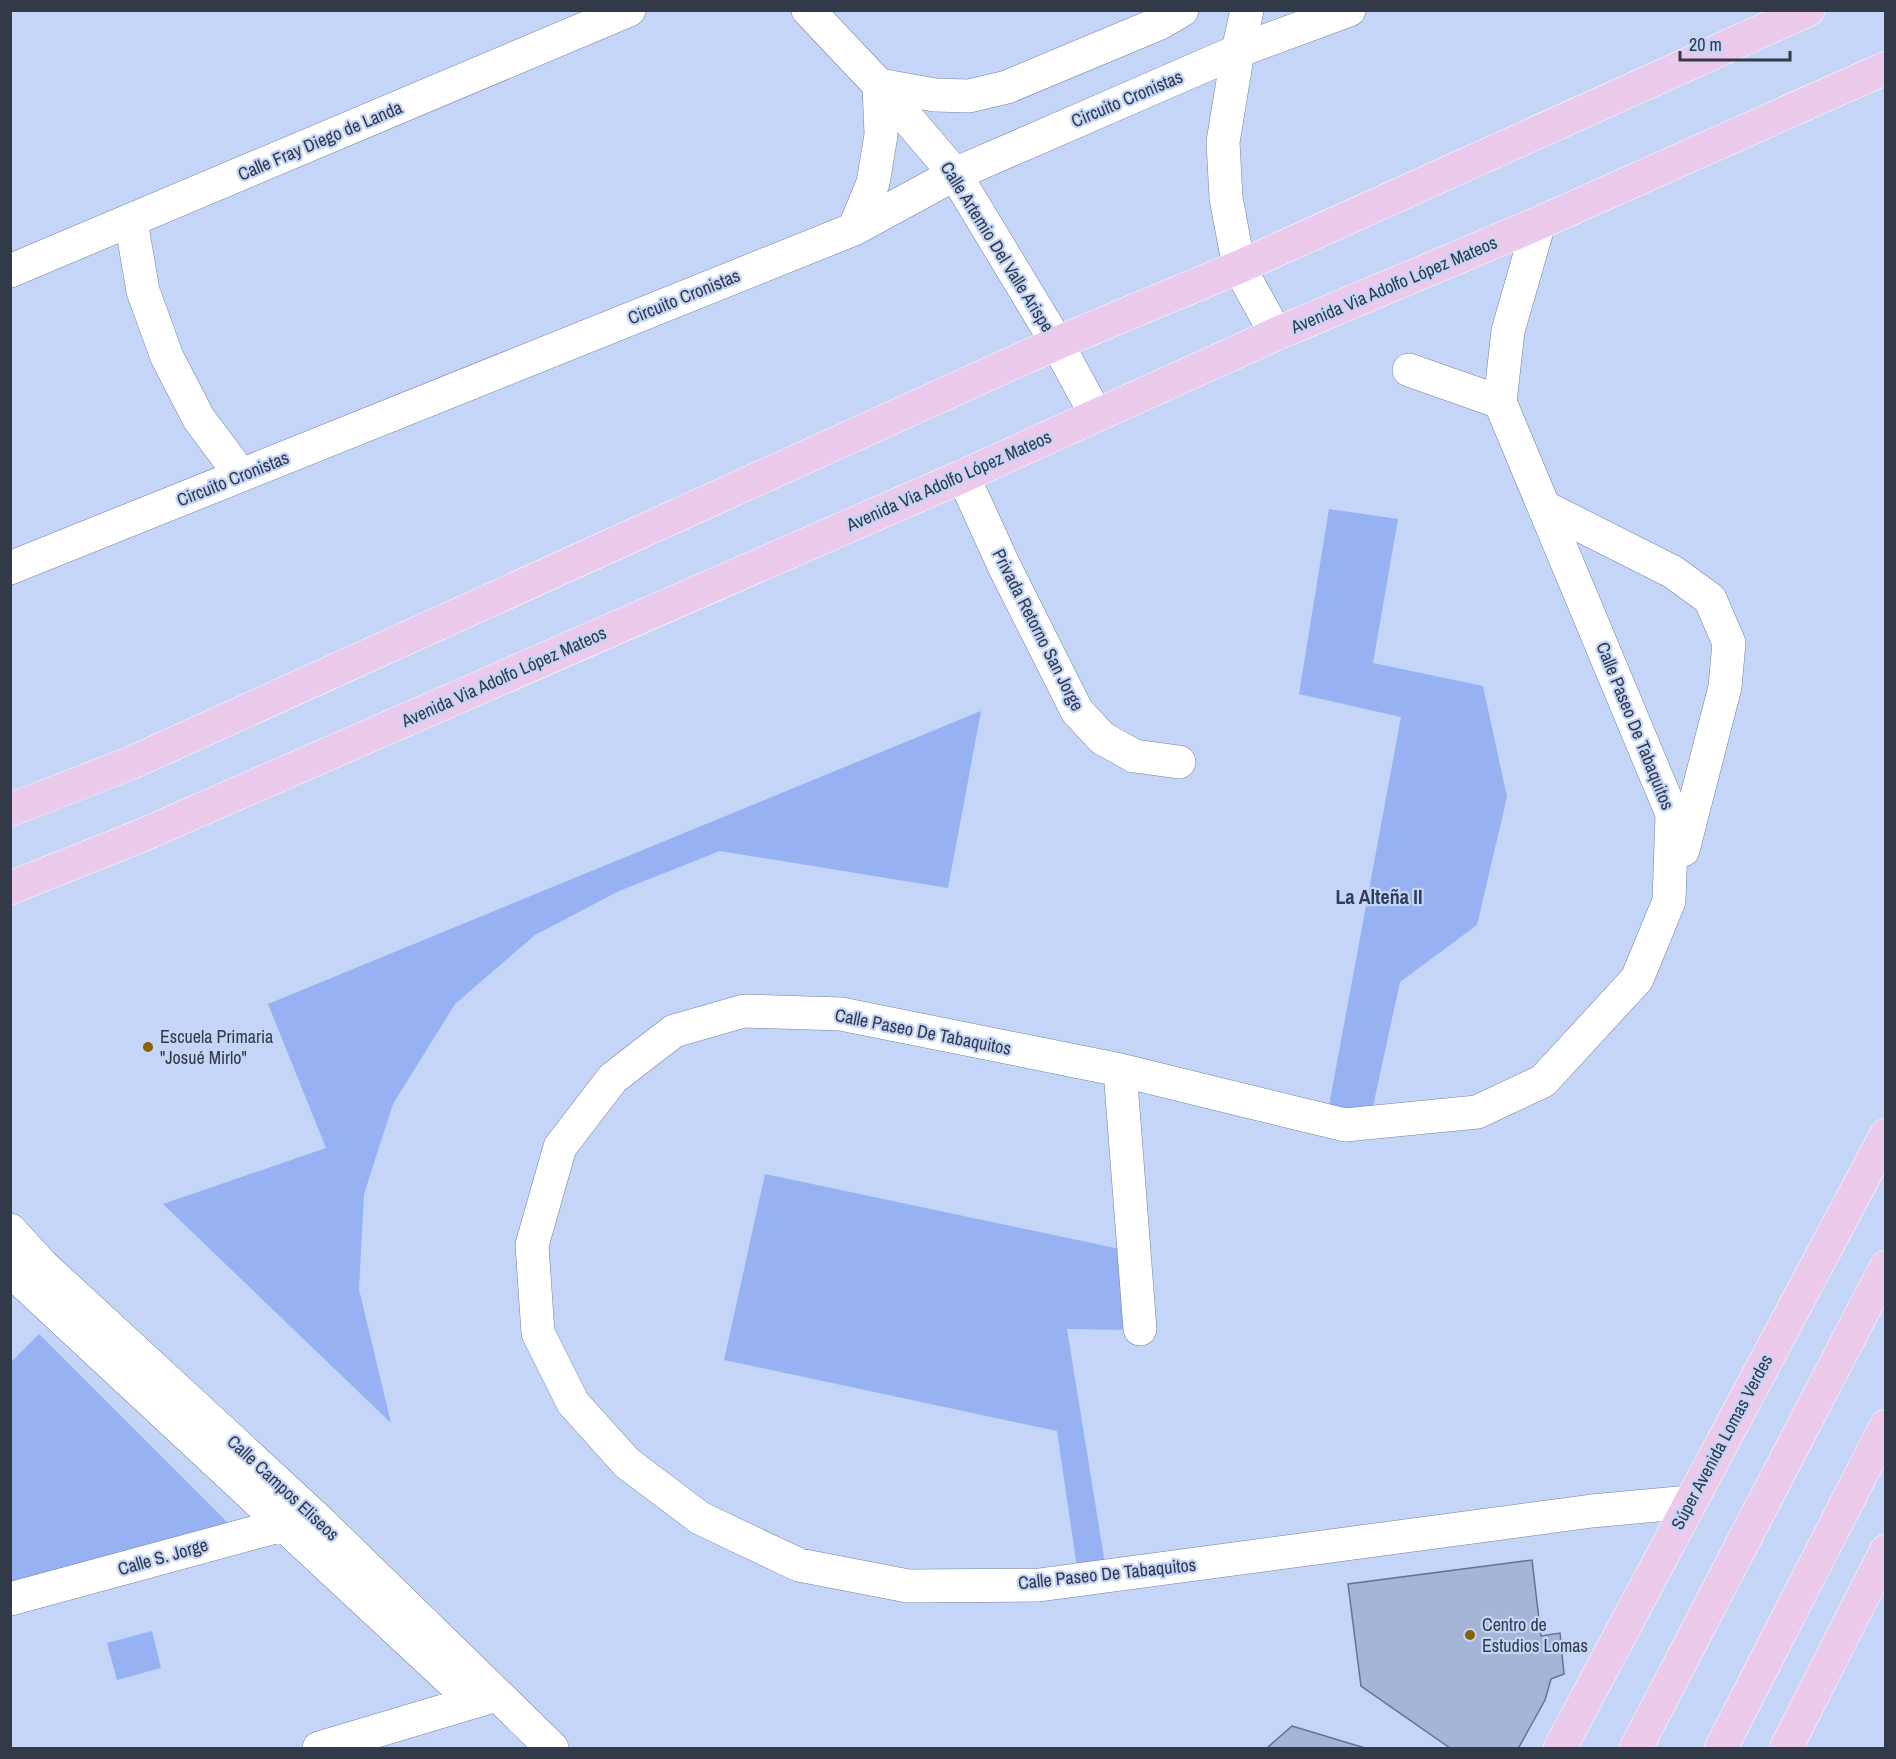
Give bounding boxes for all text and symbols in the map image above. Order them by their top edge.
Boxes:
scale bar [1680,24,1790,62]
text: 20 m [1689,32,1722,57]
street label: Circuito Cronistas [1067,64,1186,133]
street label: Calle Fray Diego de Landa [234,95,406,187]
street label: Calle Artemio Del Valle Arispe [935,157,1060,337]
street label: Avenida Via Adolfo López Mateos [1286,230,1501,340]
street label: Circuito Cronistas [624,263,744,330]
street label: Avenida Via Adolfo López Mateos [841,424,1055,537]
street label: Circuito Cronistas [173,445,293,512]
street label: Privada Retorno San Jorge [987,544,1090,715]
street label: Avenida Via Adolfo López Mateos [396,620,610,733]
street label: Calle Paseo De Tabaquitos [1590,638,1681,813]
district label: La Alteña II [1336,883,1422,910]
street label: Calle Paseo De Tabaquitos [833,1002,1013,1061]
place label: Escuela Primaria "Josué Mirlo" [160,1024,273,1070]
marker: Escuela Primaria "Josué Mirlo" [141,1040,155,1054]
street label: Súper Avenida Lomas Verdes [1665,1350,1778,1534]
street label: Calle Campos Eliseos [222,1429,345,1546]
street label: Calle S. Jorge [115,1532,211,1581]
street label: Calle Paseo De Tabaquitos [1017,1552,1197,1595]
place label: Centro de Estudios Lomas [1482,1612,1588,1658]
marker: Centro de Estudios Lomas [1463,1628,1477,1642]

